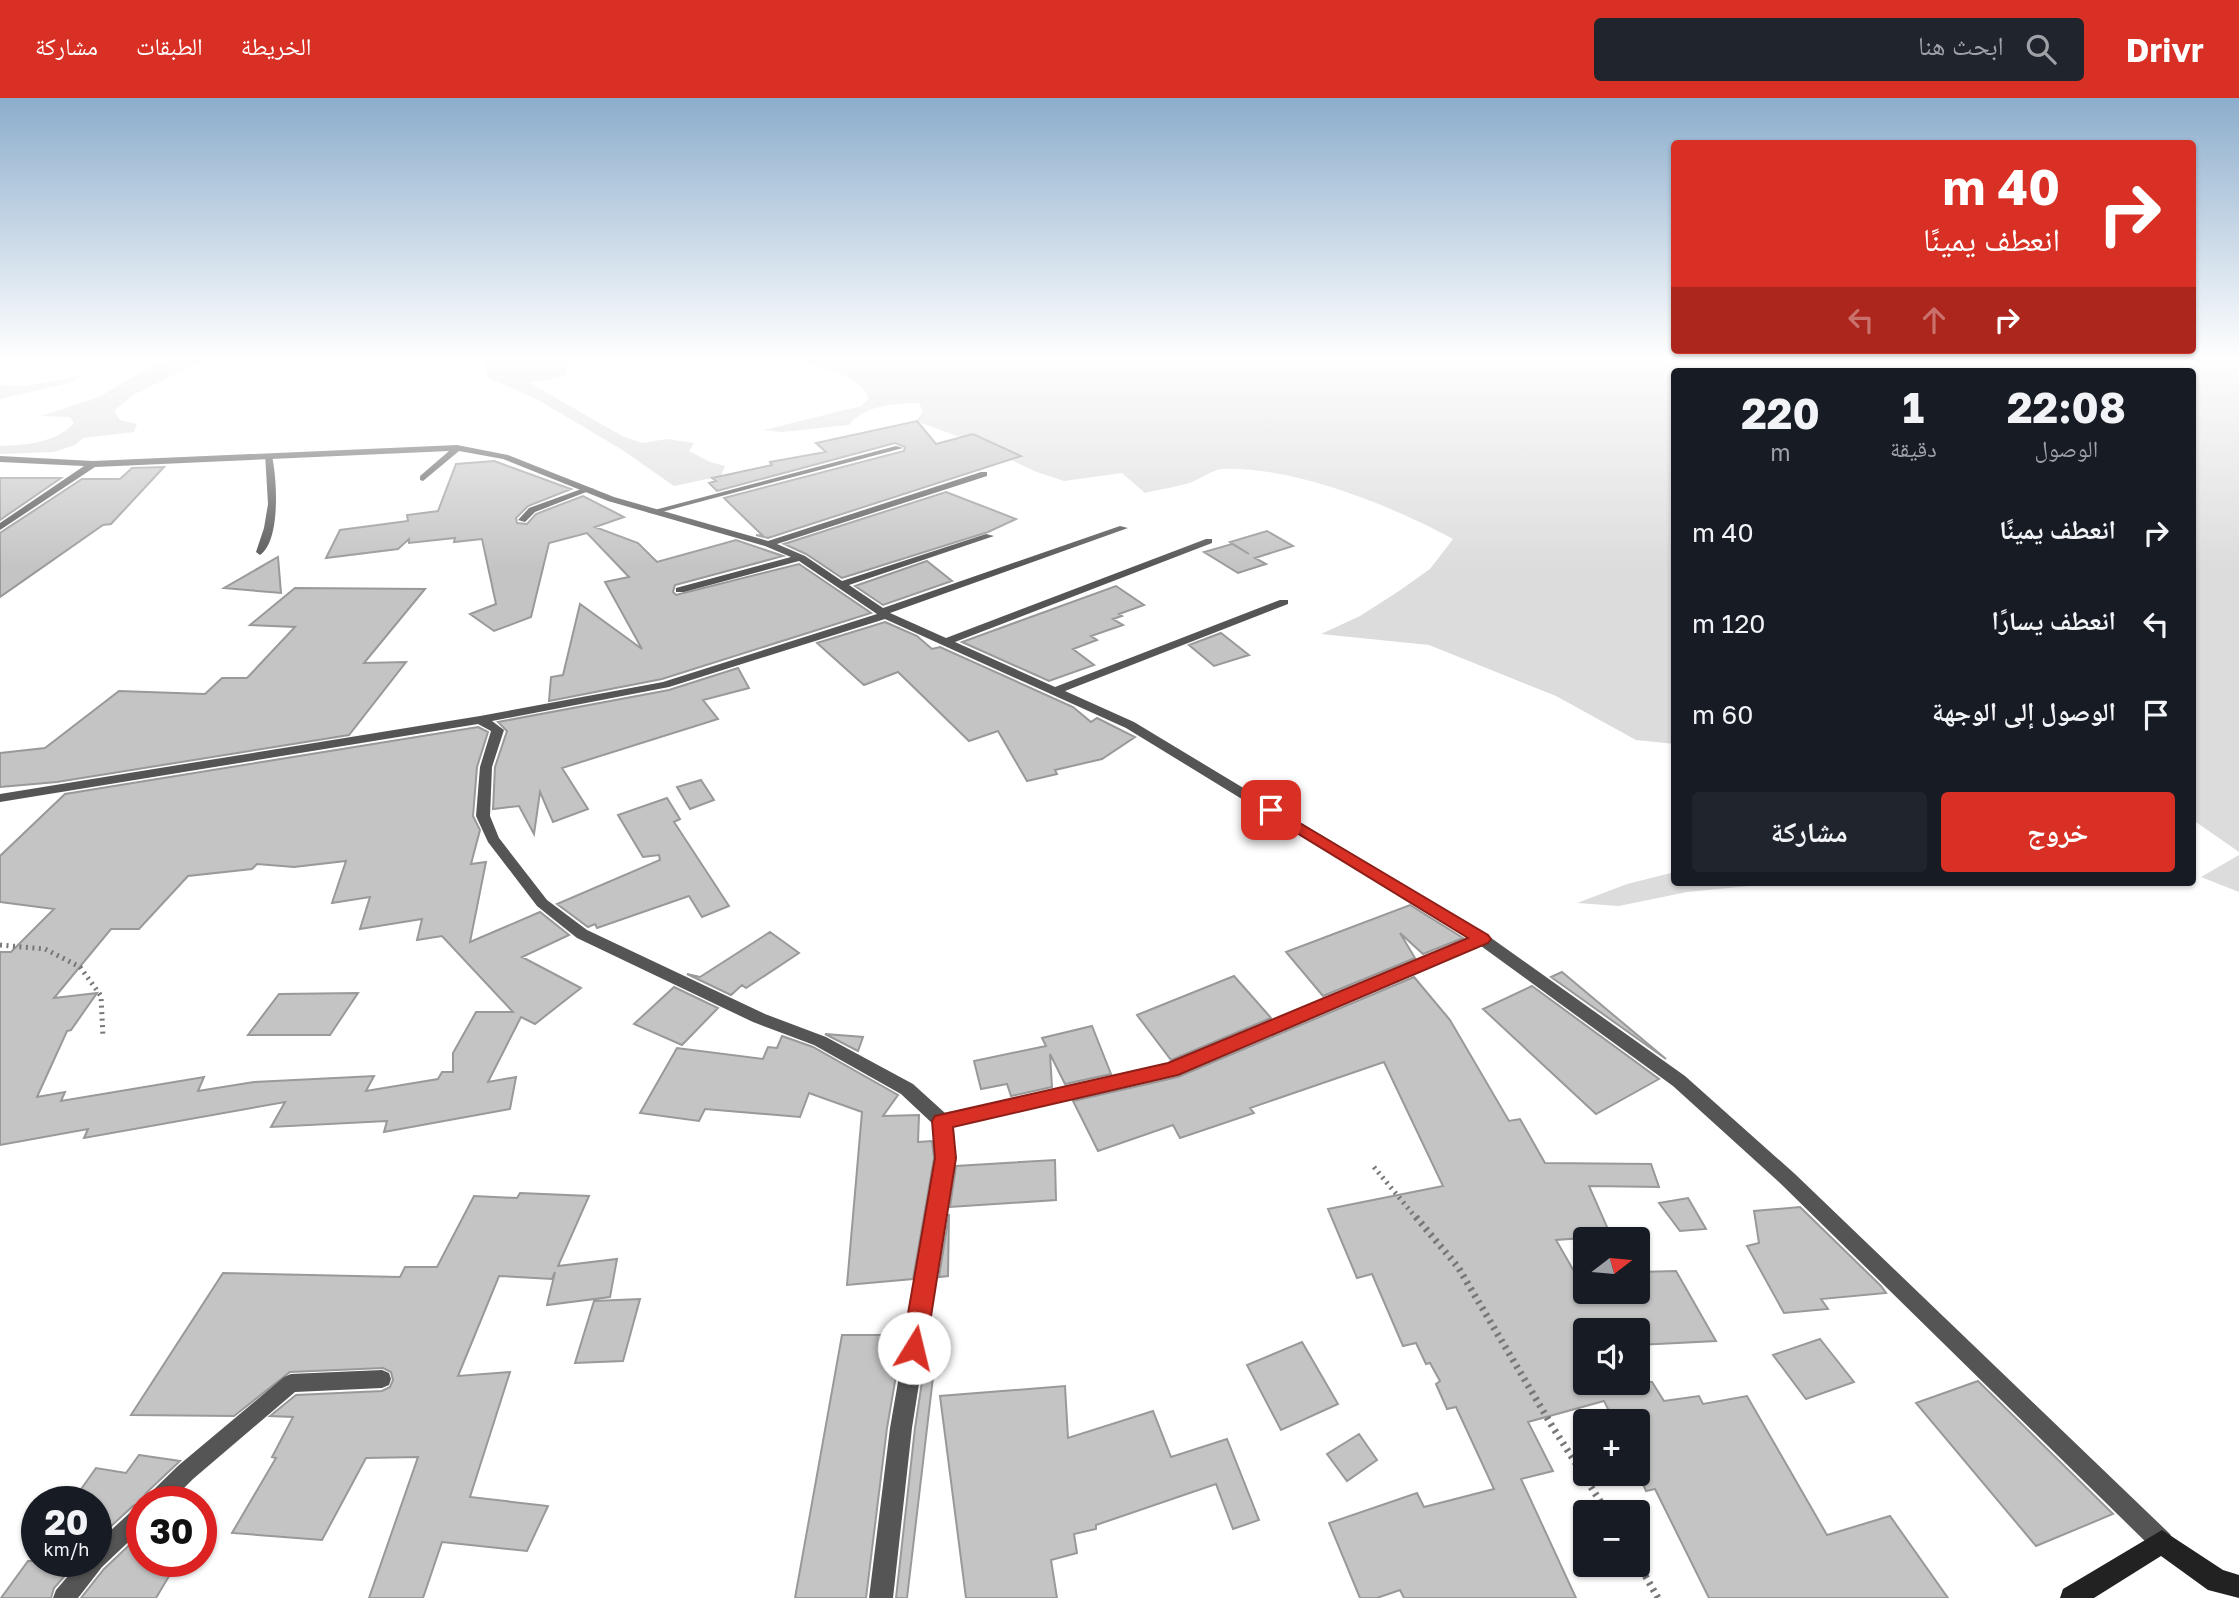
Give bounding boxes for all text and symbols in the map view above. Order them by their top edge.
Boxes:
search box [1594,18,2084,81]
text: ابحث هنا [1918,30,2004,61]
icon: search [2022,30,2060,68]
text: Drivr [2126,30,2204,69]
text: مشاركة [35,31,98,60]
text: الطبقات [136,31,203,60]
text: الخريطة [241,31,311,60]
text: 40 m [1942,157,2060,216]
icon: right [2084,168,2175,259]
text: انعطف يمينًا [1923,220,2060,258]
icon: left [1842,301,1880,339]
icon: ahead [1915,301,1953,339]
icon: right [1988,301,2026,339]
text: 1 [1903,382,1924,432]
text: 22:08 [2007,382,2126,432]
text: 220 [1741,388,1820,438]
text: دقيقة [1890,434,1937,462]
text: الوصول [2035,434,2098,462]
text: m [1770,438,1791,466]
text: انعطف يمينًا [1999,514,2116,545]
icon: right [2137,514,2175,552]
text: 40 m [1692,517,1754,548]
text: انعطف يسارًا [1992,605,2116,636]
icon: left [2137,605,2175,643]
text: 120 m [1692,608,1765,639]
text: الوصول إلى الوجهة [1932,696,2116,727]
icon: arrive [2137,696,2175,734]
text: 60 m [1692,699,1753,730]
pin [1241,780,1301,840]
icon: arrive [1252,791,1290,829]
button: مشاركة [1692,792,1927,872]
button: خروج [1941,792,2175,872]
north arrow [1573,1227,1650,1304]
map controls [1573,1227,1650,1577]
position arrow [877,1311,951,1385]
button: sound [1573,1318,1650,1395]
button: + [1573,1409,1650,1486]
speed limit sign: 30 [126,1486,217,1577]
button: − [1573,1500,1650,1577]
text: 20 [44,1501,89,1543]
text: km/h [44,1538,89,1560]

